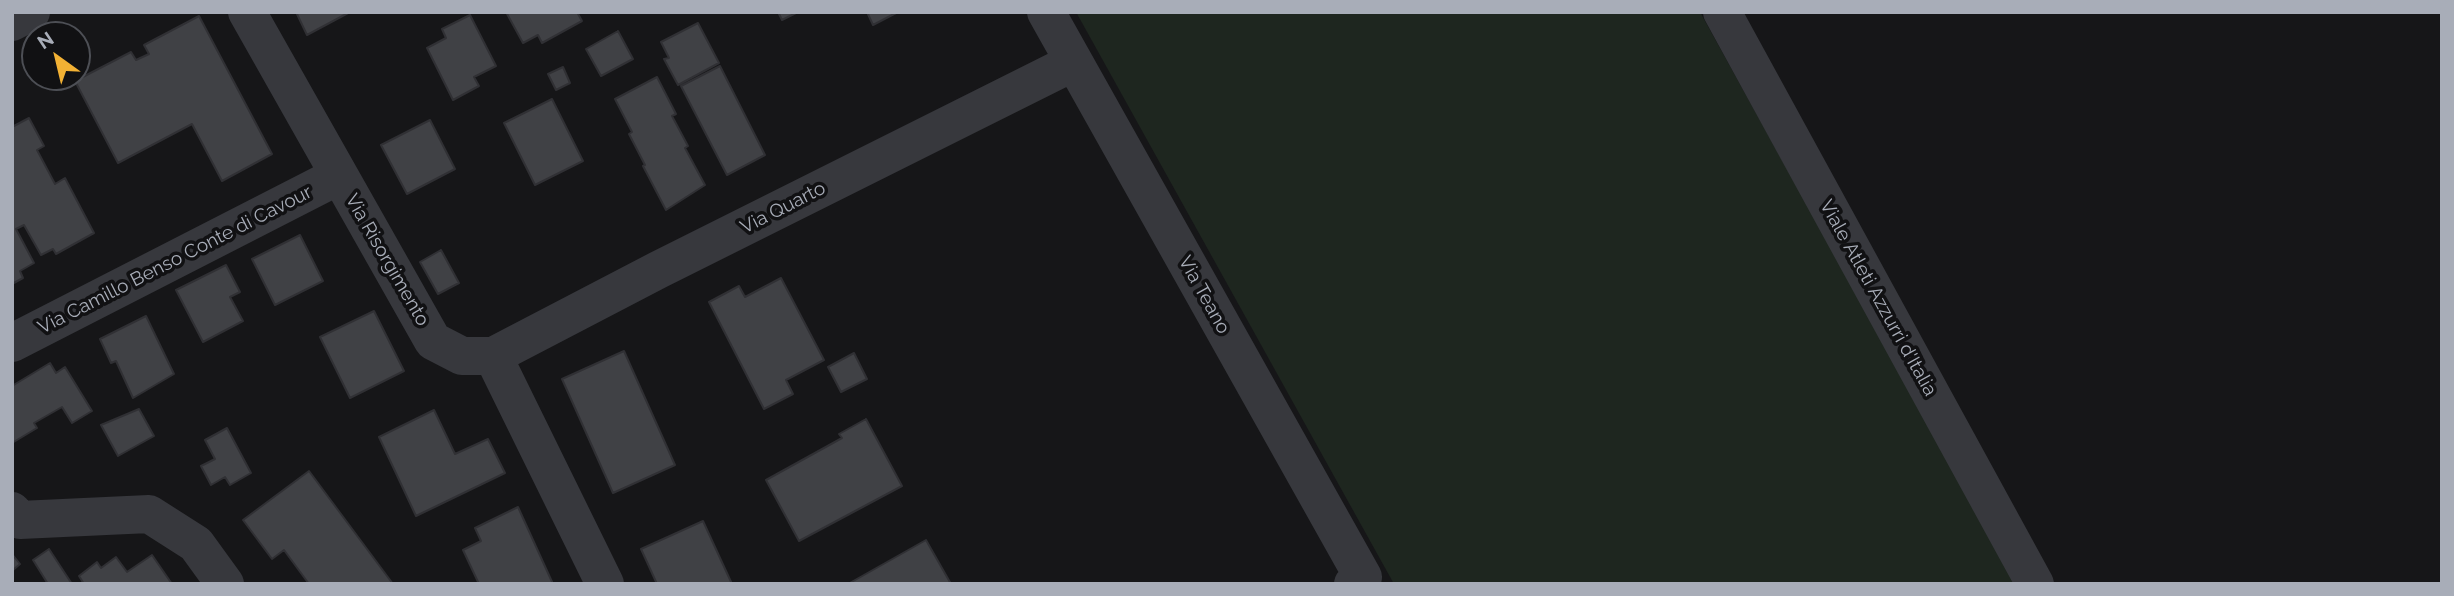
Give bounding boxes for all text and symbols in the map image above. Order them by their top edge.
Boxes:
north arrow [21,21,91,91]
text: N [33,27,58,53]
street label: Via Quarto [737,177,829,239]
street label: Via Camillo Benso Conte di Cavour [34,181,316,339]
street label: Via Risorgimento [340,190,434,330]
street label: Viale Atleti Azzurri d'Italia [1815,196,1941,400]
street label: Via Teano [1173,252,1235,338]

